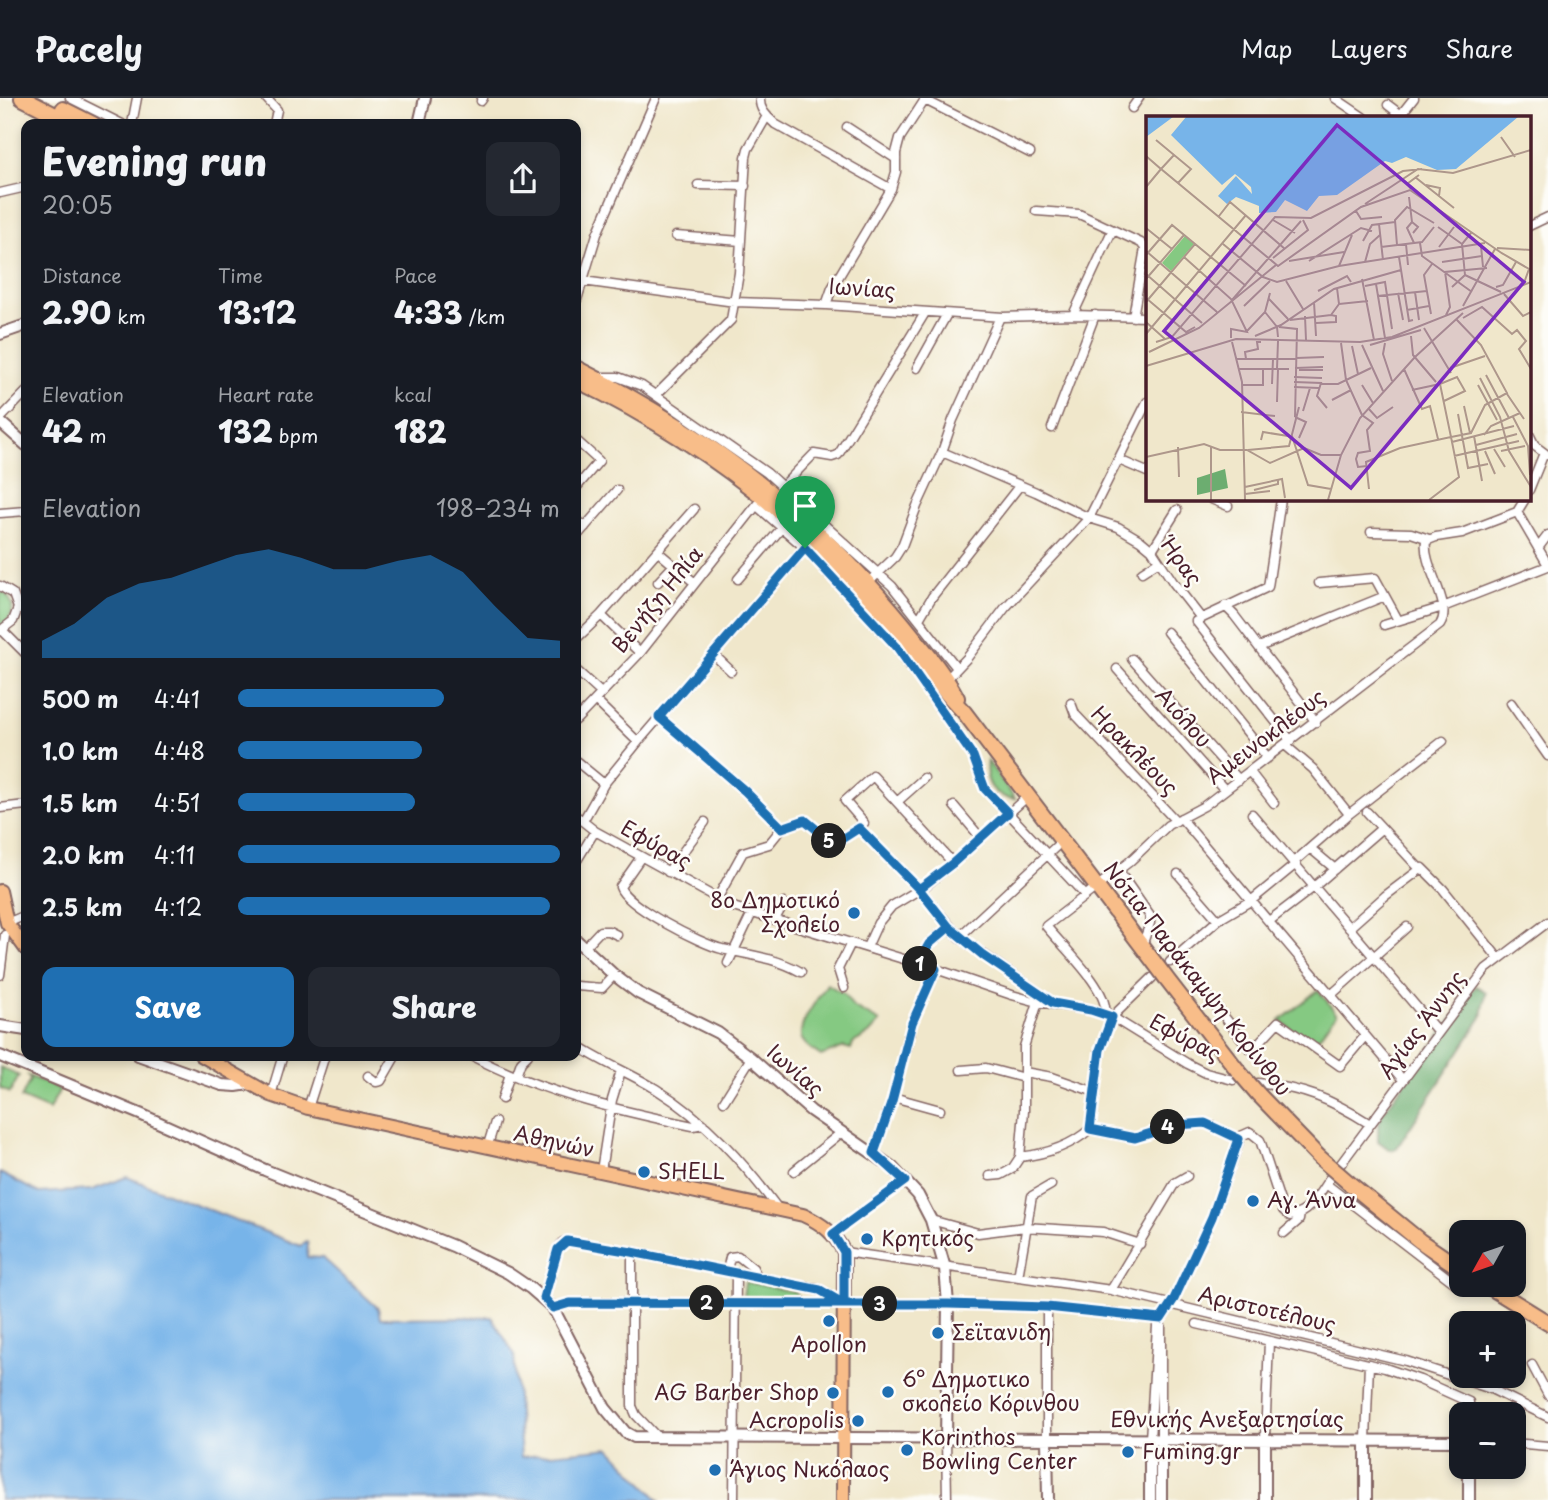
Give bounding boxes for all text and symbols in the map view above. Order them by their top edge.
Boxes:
text: Pacely [35,23,143,73]
text: Map [1241,30,1292,66]
text: Layers [1330,30,1407,66]
text: Share [1445,30,1513,66]
inset map [1146,116,1530,500]
text: Evening run [42,132,267,189]
button: share [486,142,560,216]
text: 20:05 [42,187,113,222]
text: Distance [42,261,122,289]
text: Time [218,261,263,289]
text: Pace [394,261,437,289]
street label: Ιωνίας [828,269,897,305]
text: 2.90 [42,289,111,334]
text: 13:12 [218,289,297,334]
text: 4:33 [394,289,463,334]
text: km [111,302,146,330]
text: /km [463,302,505,330]
text: Elevation [42,380,124,408]
text: Heart rate [218,380,314,408]
text: kcal [394,380,432,408]
text: 42 [42,408,83,453]
text: 132 [218,408,273,453]
text: 182 [394,408,447,453]
text: m [83,421,106,449]
text: bpm [273,421,318,449]
pin [775,476,835,548]
icon: arrive [786,487,824,525]
text: Elevation [42,490,141,525]
text: 198–234 m [436,490,560,525]
street label: Ήρας [1152,528,1211,592]
street label: Βενήζη Ηλία [603,538,710,659]
street label: Αιόλου [1149,679,1220,754]
street label: Αμεινοκλέους [1199,680,1331,791]
text: 500 m [42,681,119,716]
text: 4:41 [154,681,200,716]
street label: Ηρακλέους [1085,698,1186,802]
text: 1.0 km [42,733,119,768]
text: 4:48 [154,733,205,768]
text: 1.5 km [42,785,118,820]
text: 4:51 [154,785,200,820]
street label: Εφύρας [616,811,698,876]
pin: 5 [812,824,846,858]
text: 5 [822,826,835,854]
text: 2.0 km [42,837,124,872]
text: 4:11 [154,837,195,872]
street label: Νότια Παράκαμψη Κορίνθου [1097,854,1300,1102]
place label: 8ο Δημοτικό Σχολείο [710,883,840,939]
text: 2.5 km [42,889,122,924]
text: 4:12 [154,889,202,924]
marker: 8ο Δημοτικό Σχολείο [846,905,862,921]
pin: 1 [902,946,937,982]
text: 1 [915,949,924,977]
street label: Αγίας Άννης [1369,963,1472,1085]
button: Save [42,967,294,1047]
button: Share [308,967,560,1047]
street label: Εφύρας [1144,1004,1227,1068]
street label: Ιωνίας [761,1036,832,1104]
pin: 4 [1150,1110,1186,1144]
text: 4 [1161,1112,1174,1140]
street label: Αθηνών [511,1116,598,1164]
place label: SHELL [658,1154,725,1186]
marker: SHELL [636,1164,652,1180]
place label: Αγ. Άννα [1267,1183,1357,1215]
marker: Αγ. Άννα [1245,1193,1261,1209]
north arrow [1449,1220,1526,1297]
map controls [1449,1220,1526,1479]
place label: Κρητικός [881,1221,974,1253]
marker: Κρητικός [859,1231,875,1247]
street label: Αριστοτέλους [1196,1277,1339,1339]
pin: 2 [690,1286,724,1320]
pin: 3 [862,1286,898,1322]
text: 2 [700,1288,713,1316]
text: 3 [873,1289,886,1317]
button: + [1449,1311,1526,1388]
marker: Apollon [821,1313,837,1329]
place label: Σεϊτανιδη [952,1315,1051,1347]
marker: Σεϊτανιδη [930,1325,946,1341]
place label: Apollon [791,1327,867,1359]
place label: 6° Δημοτικο σκολείο Κόρινθου [902,1362,1080,1418]
place label: AG Barber Shop [654,1375,819,1407]
marker: 6° Δημοτικο σκολείο Κόρινθου [880,1384,896,1400]
marker: AG Barber Shop [825,1385,841,1401]
street label: Εθνικής Ανεξαρτησίας [1110,1402,1344,1434]
button: − [1449,1402,1526,1479]
place label: Acropolis [749,1403,844,1435]
marker: Acropolis [850,1413,866,1429]
place label: Korinthos Bowling Center [921,1420,1077,1476]
place label: Fuming.gr [1142,1434,1242,1466]
marker: Korinthos Bowling Center [899,1442,915,1458]
marker: Fuming.gr [1120,1444,1136,1460]
place label: Άγιος Νικόλαος [729,1452,890,1484]
marker: Άγιος Νικόλαος [707,1462,723,1478]

